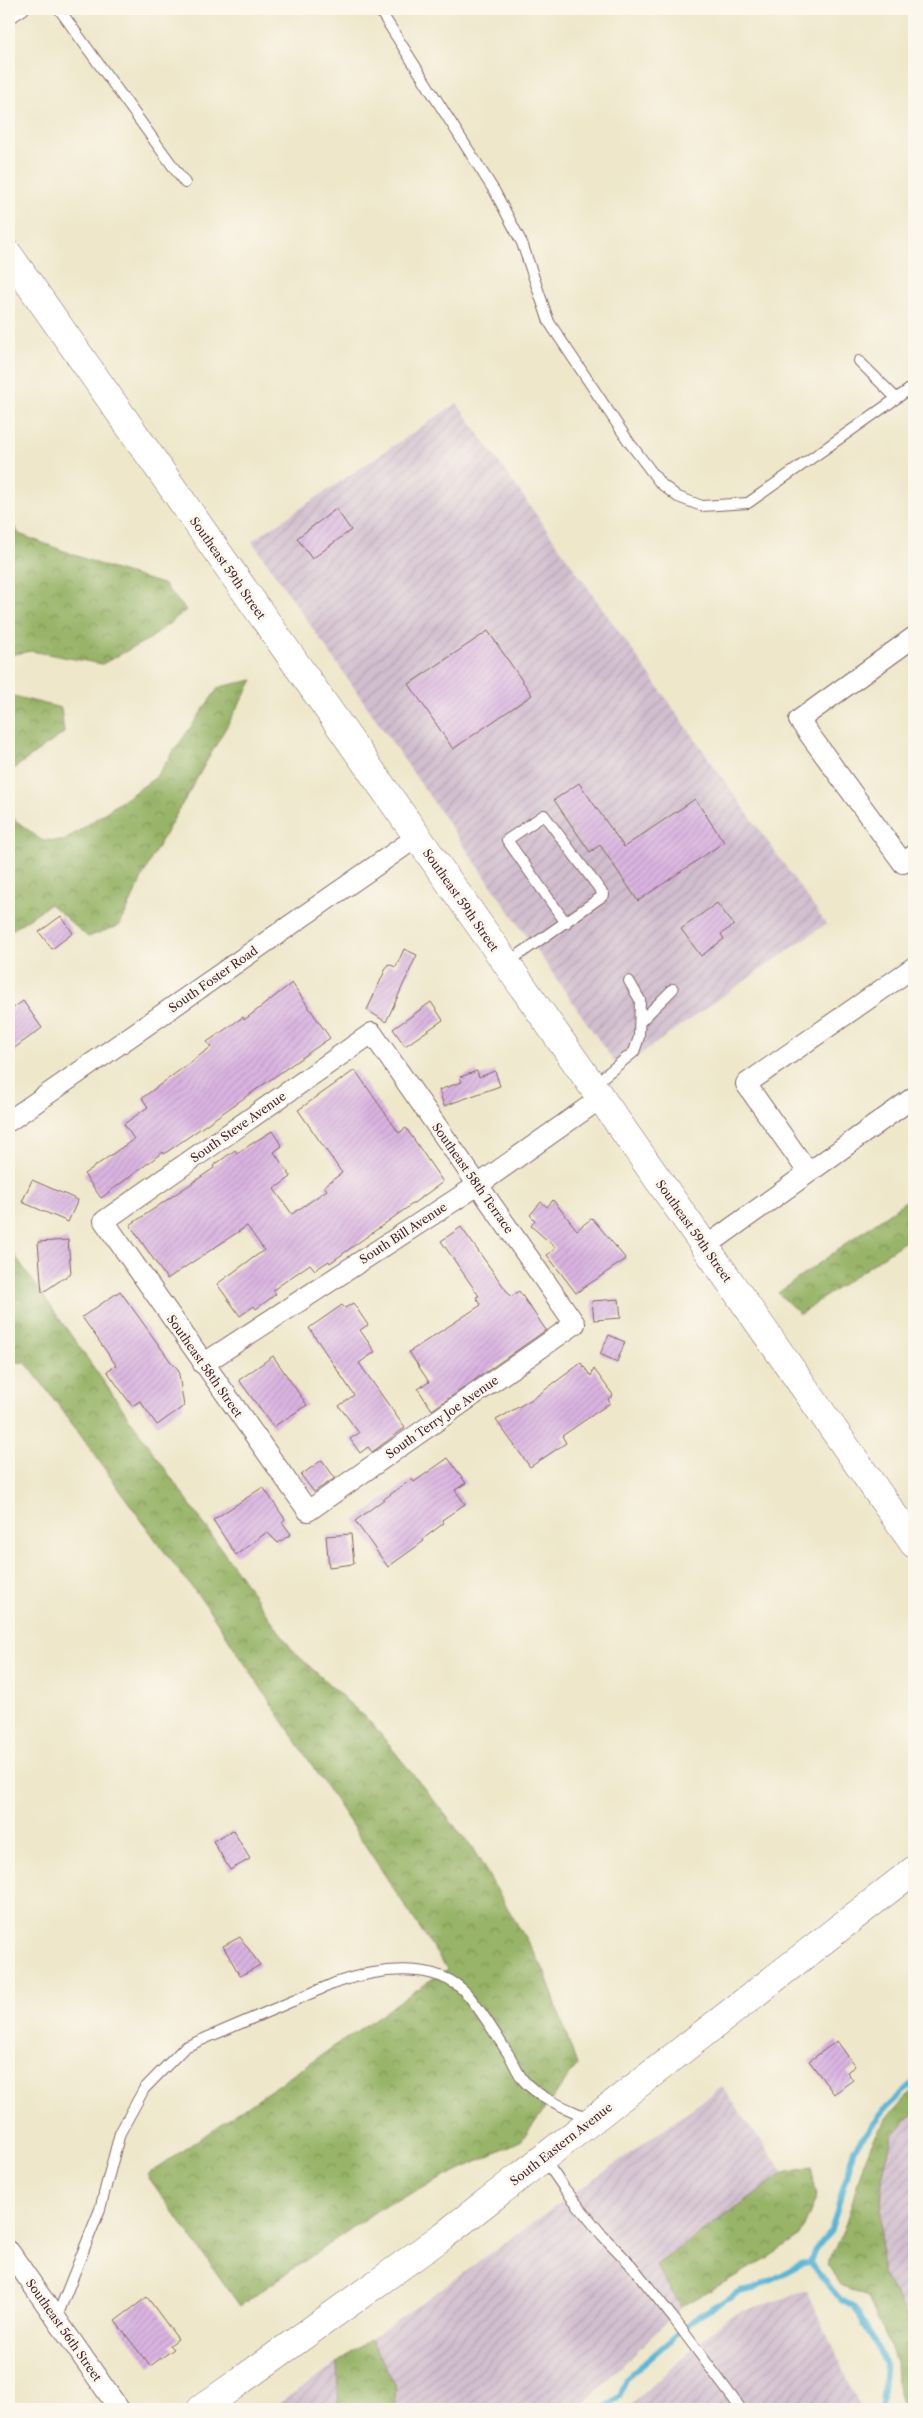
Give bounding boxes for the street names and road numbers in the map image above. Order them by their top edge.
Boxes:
street label: Southeast 59th Street [187,514,270,623]
street label: Southeast 59th Street [420,846,503,955]
street label: South Foster Road [166,942,261,1015]
street label: South Steve Avenue [187,1088,289,1166]
street label: Southeast 58th Terrace [429,1120,517,1236]
street label: Southeast 59th Street [653,1177,736,1286]
street label: South Bill Avenue [356,1199,450,1267]
street label: Southeast 58th Street [164,1312,247,1421]
street label: South Terry Joe Avenue [383,1372,502,1462]
street label: South Eastern Avenue [507,2099,615,2189]
street label: Southeast 56th Street [23,2276,106,2385]

